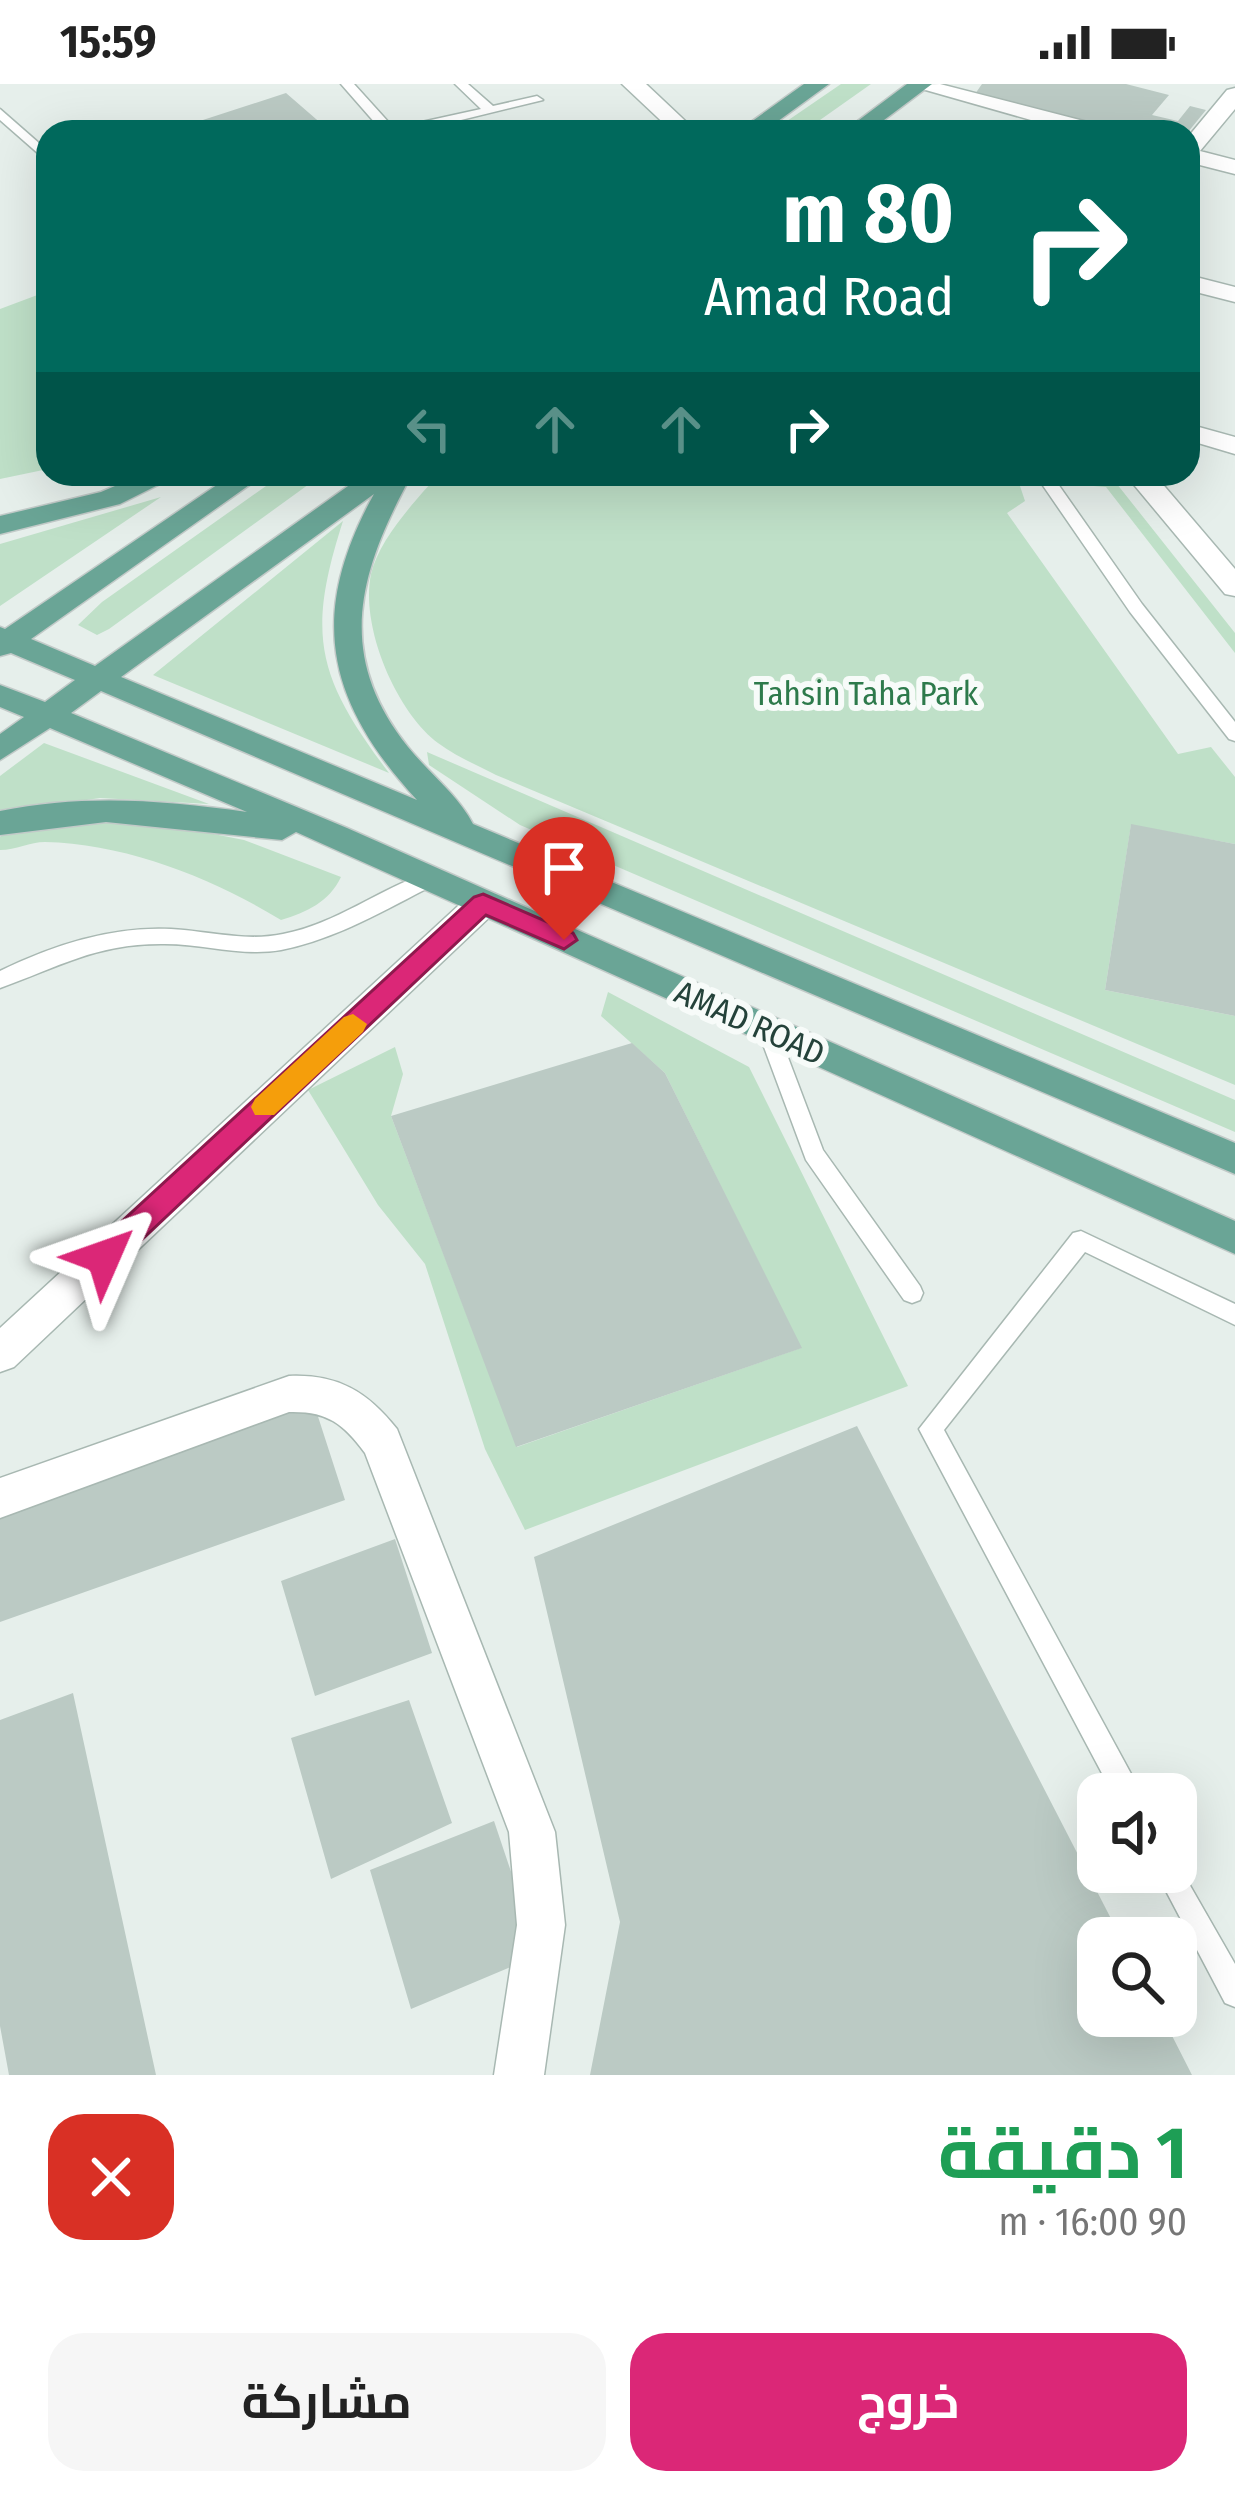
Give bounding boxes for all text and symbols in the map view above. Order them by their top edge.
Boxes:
text: 15:59 [60,15,156,69]
text: 80 m [782,163,954,264]
icon: right [996,168,1152,324]
text: Amad Road [704,265,954,329]
icon: left [396,396,462,462]
icon: ahead [522,396,588,462]
icon: ahead [648,396,714,462]
icon: right [774,396,840,462]
park label: Tahsin Taha Park [754,674,979,714]
pin [513,817,615,940]
icon: arrive [531,835,597,901]
street label: AMAD ROAD [668,972,831,1074]
position arrow [41,1194,167,1320]
map controls [1077,1773,1197,2037]
button: sound [1077,1773,1197,1893]
button: search [1077,1917,1197,2037]
text: 1 دقيقة [938,2111,1187,2197]
button: close [48,2114,174,2240]
text: 90 m · 16:00 [998,2199,1187,2245]
button: مشاركة [48,2333,606,2471]
button: خروج [630,2333,1187,2471]

